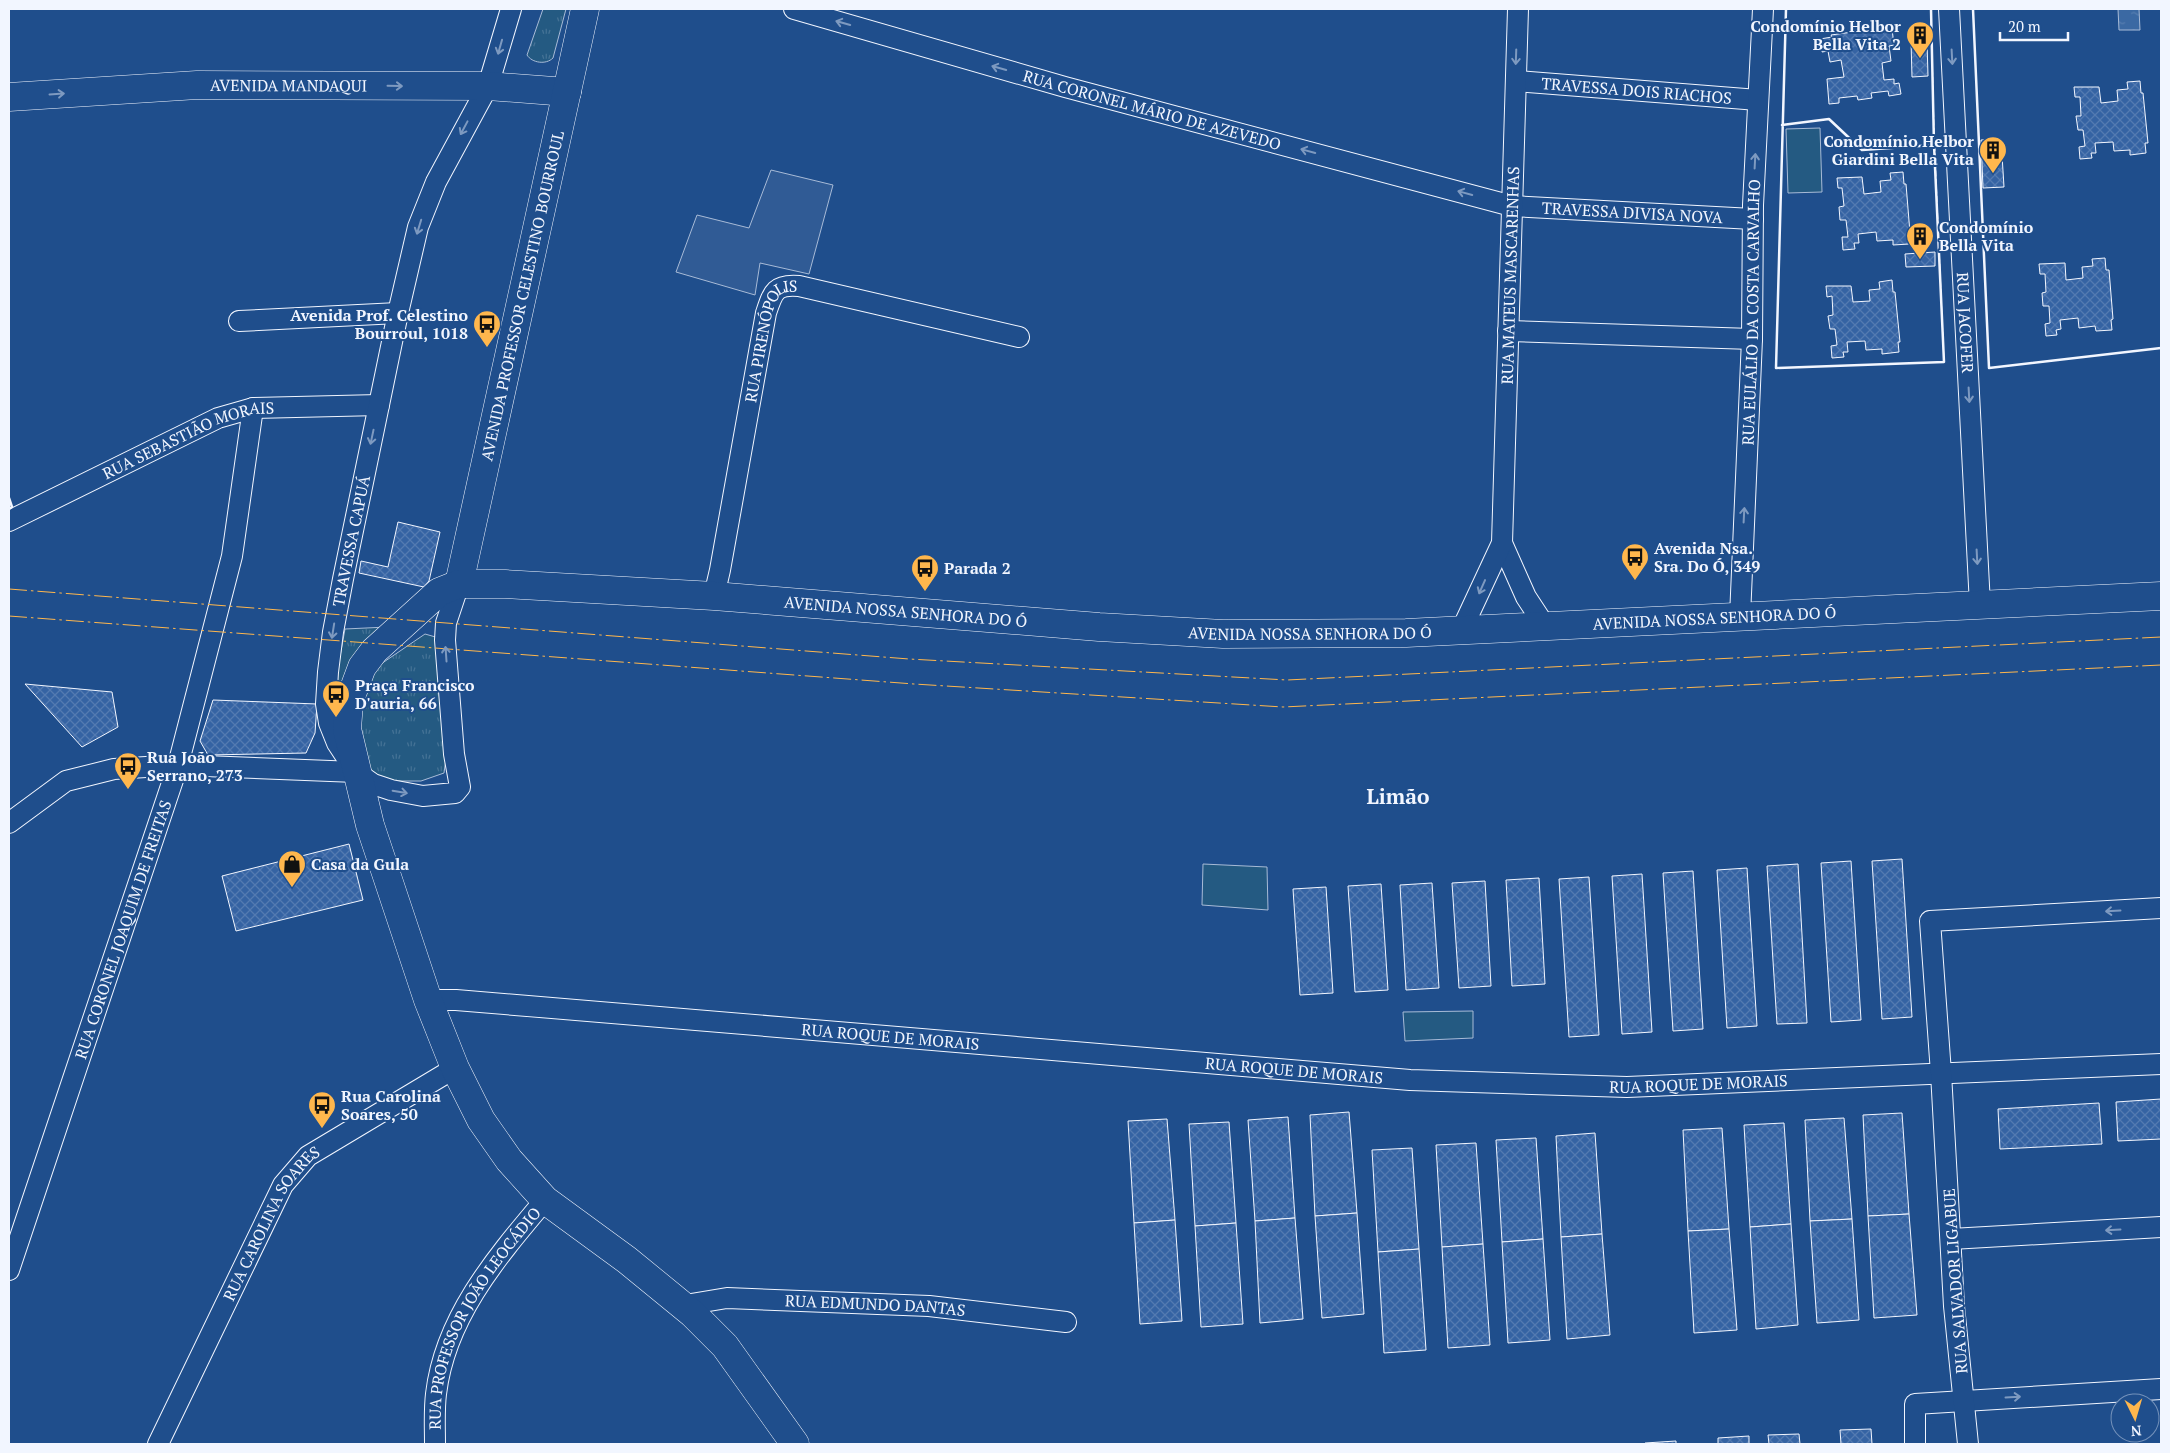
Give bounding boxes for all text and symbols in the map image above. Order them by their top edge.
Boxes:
scale bar [2000,10,2068,42]
place label: Condomínio Helbor Bella Vita 2 [1750,15,1901,55]
text: 20 m [2008,16,2041,36]
one-way arrow [835,18,851,27]
building icon: Condomínio Helbor Bella Vita 2 [1905,20,1935,59]
one-way arrow [494,39,504,55]
one-way arrow [1512,49,1521,65]
one-way arrow [1947,49,1956,65]
one-way arrow [991,62,1007,72]
street label: RUA CORONEL MÁRIO DE AZEVEDO [1021,64,1283,155]
street label: TRAVESSA DOIS RIACHOS [1541,72,1733,109]
street label: AVENIDA MANDAQUI [210,74,367,97]
one-way arrow [386,81,402,91]
one-way arrow [49,89,65,98]
one-way arrow [459,120,468,135]
street label: AVENIDA PROFESSOR CELESTINO BOURROUL [475,129,569,463]
place label: Condomínio Helbor Giardini Bella Vita [1823,130,1974,170]
building icon: Condomínio Helbor Giardini Bella Vita [1978,135,2008,174]
one-way arrow [1300,146,1316,156]
one-way arrow [1751,153,1760,169]
street label: RUA MATEUS MASCARENHAS [1496,166,1524,385]
street label: RUA EULÁLIO DA COSTA CARVALHO [1736,179,1765,446]
one-way arrow [1457,188,1473,197]
street label: TRAVESSA DIVISA NOVA [1541,197,1723,228]
place label: Condomínio Bella Vita [1939,216,2034,256]
one-way arrow [413,219,423,235]
building icon: Condomínio Bella Vita [1905,221,1935,260]
street label: RUA JACOFER [1952,272,1979,374]
street label: RUA PIRENÓPOLIS [739,275,797,404]
place label: Avenida Prof. Celestino Bourroul, 1018 [290,304,468,344]
bus stop icon: Avenida Prof. Celestino Bourroul, 1018 [472,309,502,348]
one-way arrow [1964,386,1973,402]
street label: RUA SEBASTIÃO MORAIS [99,396,274,484]
one-way arrow [367,429,376,445]
street label: TRAVESSA CAPUÁ [327,473,375,608]
one-way arrow [1739,508,1749,524]
place label: Avenida Nsa. Sra. Do Ó, 349 [1654,537,1760,577]
bus stop icon: Avenida Nsa. Sra. Do Ó, 349 [1620,542,1650,581]
one-way arrow [1972,549,1981,565]
bus stop icon: Parada 2 [910,553,940,592]
place label: Parada 2 [944,557,1011,579]
one-way arrow [1477,579,1486,594]
street label: AVENIDA NOSSA SENHORA DO Ó [783,591,1028,632]
street label: AVENIDA NOSSA SENHORA DO Ó [1592,601,1837,635]
street label: AVENIDA NOSSA SENHORA DO Ó [1187,621,1432,645]
one-way arrow [328,622,338,638]
one-way arrow [442,646,451,662]
place label: Praça Francisco D'auria, 66 [355,674,475,714]
bus stop icon: Praça Francisco D'auria, 66 [321,679,351,718]
place label: Rua João Serrano, 273 [147,746,243,786]
bus stop icon: Rua João Serrano, 273 [113,751,143,790]
district label: Limão [1367,782,1429,810]
one-way arrow [391,787,407,797]
street label: RUA CORONEL JOAQUIM DE FREITAS [69,797,176,1062]
shop icon: Casa da Gula [277,849,307,888]
place label: Casa da Gula [311,853,409,875]
one-way arrow [2105,906,2121,915]
street label: RUA ROQUE DE MORAIS [801,1018,980,1055]
street label: RUA ROQUE DE MORAIS [1204,1052,1384,1089]
street label: RUA ROQUE DE MORAIS [1609,1069,1788,1098]
place label: Rua Carolina Soares, 50 [341,1085,441,1125]
bus stop icon: Rua Carolina Soares, 50 [307,1090,337,1129]
street label: RUA CAROLINA SOARES [218,1141,324,1304]
street label: RUA SALVADOR LIGABUE [1938,1188,1972,1374]
street label: RUA PROFESSOR JOÃO LEOCÁDIO [424,1202,546,1430]
one-way arrow [2105,1225,2121,1235]
street label: RUA EDMUNDO DANTAS [785,1289,967,1321]
one-way arrow [2004,1393,2020,1402]
north arrow [2110,1393,2160,1443]
text: N [2130,1422,2142,1441]

